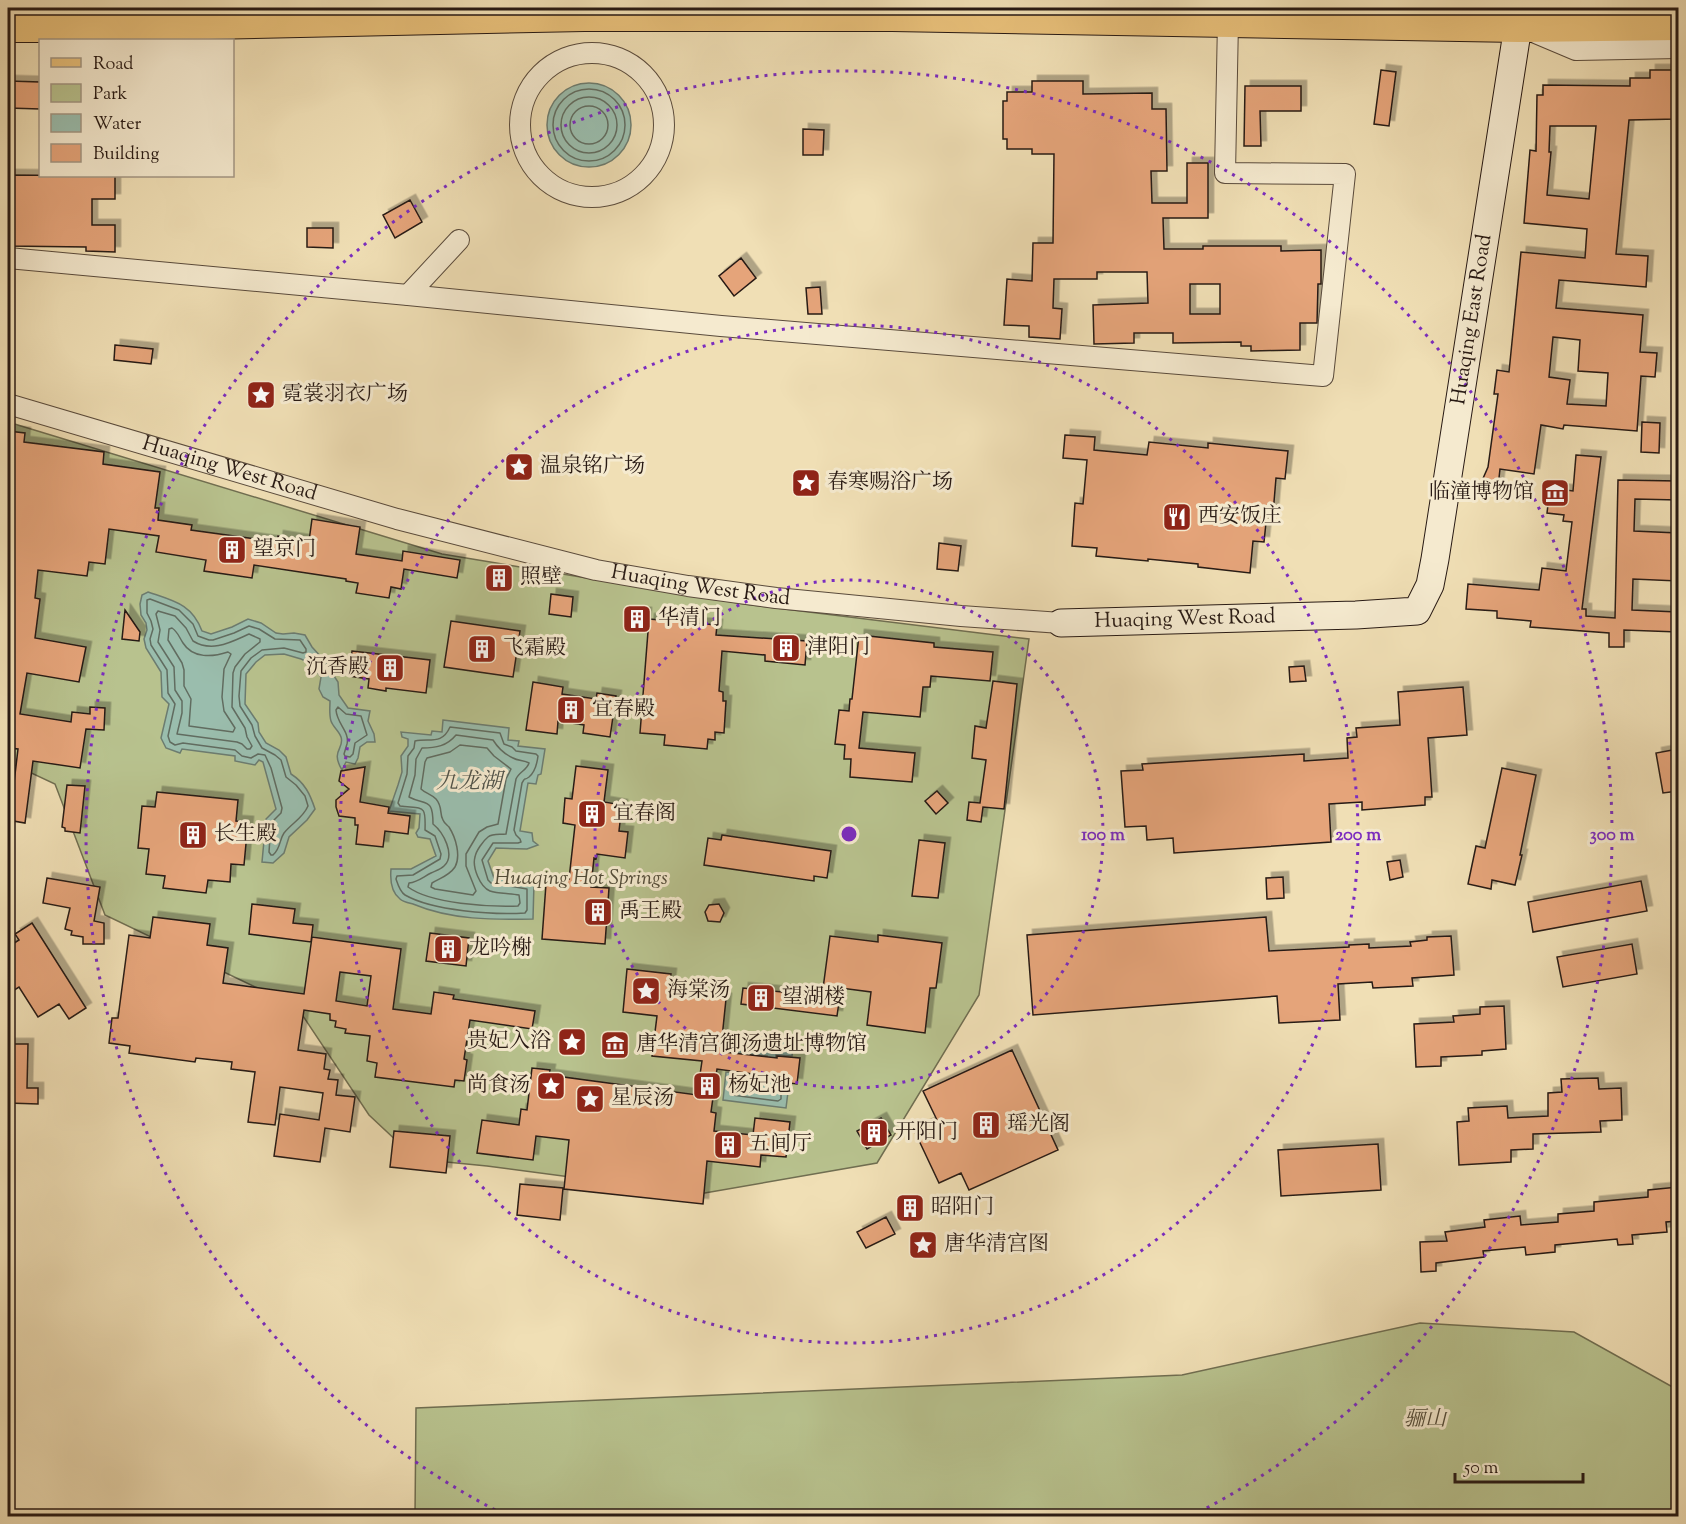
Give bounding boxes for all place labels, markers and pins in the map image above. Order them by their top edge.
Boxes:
place icon: 霓裳羽衣广场 [245,379,277,411]
place label: 霓裳羽衣广场 [282,380,408,410]
place icon: 温泉铭广场 [503,451,535,483]
place label: 温泉铭广场 [540,452,645,482]
place icon: 春寒赐浴广场 [790,467,822,499]
place label: 春寒赐浴广场 [827,468,953,498]
museum icon: 临潼博物馆 [1539,477,1571,509]
place label: 临潼博物馆 [1429,478,1534,508]
restaurant icon: 西安饭庄 [1161,501,1193,533]
place label: 西安饭庄 [1198,502,1282,532]
building icon: 望京门 [216,534,248,566]
place label: 望京门 [253,535,316,565]
building icon: 照壁 [483,562,515,594]
place label: 照壁 [520,563,562,593]
building icon: 华清门 [621,603,653,635]
place label: 华清门 [658,604,721,634]
building icon: 津阳门 [770,632,802,664]
building icon: 飞霜殿 [466,633,498,665]
place label: 津阳门 [807,633,870,663]
place label: 飞霜殿 [503,634,566,664]
building icon: 沉香殿 [374,652,406,684]
place label: 沉香殿 [306,653,369,683]
building icon: 宜春殿 [555,694,587,726]
place label: 宜春殿 [592,695,655,725]
building icon: 宜春阁 [576,798,608,830]
place label: 宜春阁 [613,799,676,829]
building icon: 长生殿 [177,819,209,851]
place label: 长生殿 [214,820,277,850]
centre of rings [839,824,859,844]
building icon: 禹王殿 [582,896,614,928]
place label: 禹王殿 [619,897,682,927]
building icon: 龙吟榭 [432,933,464,965]
place label: 龙吟榭 [469,934,532,964]
place icon: 海棠汤 [630,975,662,1007]
place label: 海棠汤 [667,976,730,1006]
building icon: 望湖楼 [745,982,777,1014]
place label: 望湖楼 [782,983,845,1013]
place icon: 贵妃入浴 [556,1026,588,1058]
place label: 贵妃入浴 [467,1027,551,1057]
museum icon: 唐华清宫御汤遗址博物馆 [599,1029,631,1061]
place label: 唐华清宫御汤遗址博物馆 [636,1030,867,1060]
place icon: 尚食汤 [535,1070,567,1102]
building icon: 杨妃池 [691,1070,723,1102]
place label: 尚食汤 [467,1071,530,1101]
place label: 杨妃池 [728,1071,791,1101]
place icon: 星辰汤 [574,1083,606,1115]
place label: 星辰汤 [611,1084,674,1114]
building icon: 瑶光阁 [970,1109,1002,1141]
place label: 瑶光阁 [1007,1110,1070,1140]
building icon: 开阳门 [858,1117,890,1149]
place label: 开阳门 [895,1118,958,1148]
building icon: 五间厅 [712,1129,744,1161]
place label: 五间厅 [749,1130,812,1160]
building icon: 昭阳门 [894,1192,926,1224]
place label: 昭阳门 [931,1193,994,1223]
place icon: 唐华清宫图 [907,1229,939,1261]
place label: 唐华清宫图 [944,1230,1049,1260]

